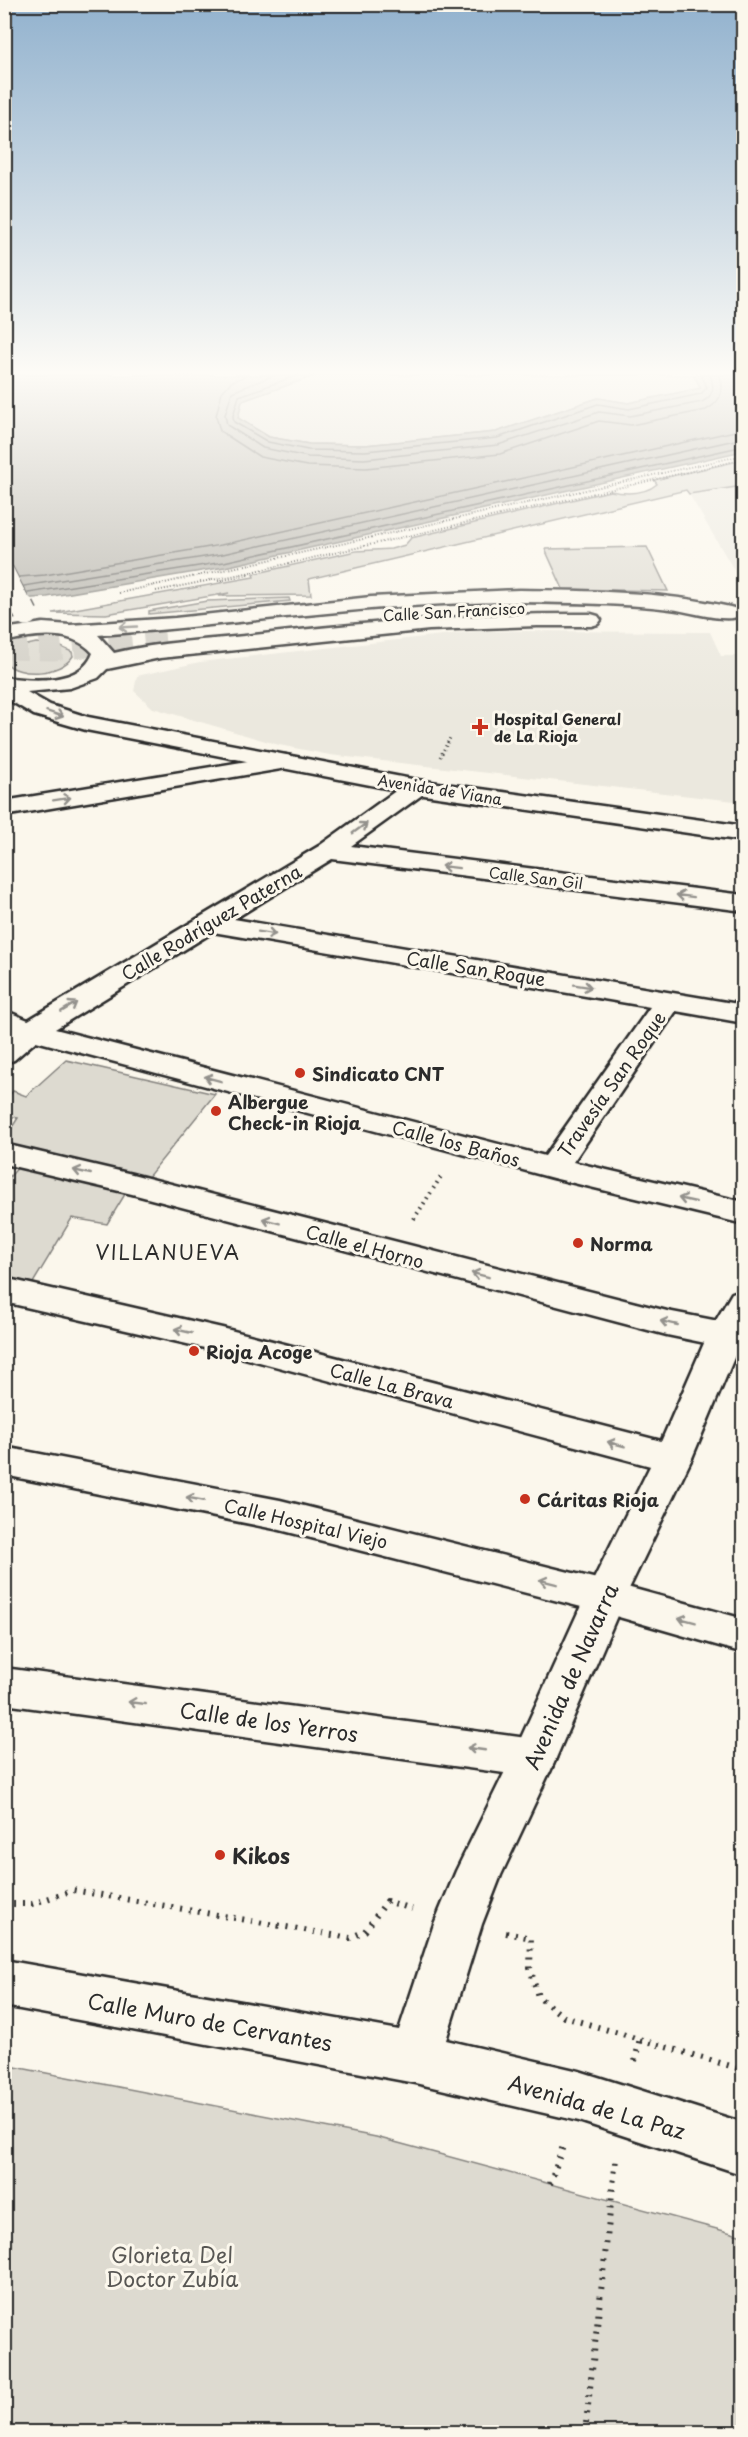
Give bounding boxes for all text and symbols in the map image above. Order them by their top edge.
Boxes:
street label: Calle San Francisco [382,596,526,626]
one-way arrow [119,622,139,633]
place label: Hospital General de La Rioja [494,707,621,747]
one-way arrow [45,709,64,720]
marker: Hospital General de La Rioja [471,718,489,736]
street label: Avenida de Viana [376,768,504,810]
one-way arrow [52,793,72,804]
one-way arrow [352,822,368,835]
street label: Calle Rodríguez Paterna [116,857,307,987]
street label: Calle San Gil [488,860,584,894]
one-way arrow [441,861,461,872]
one-way arrow [676,890,696,901]
one-way arrow [256,928,276,939]
street label: Calle San Roque [404,944,548,992]
one-way arrow [573,981,593,992]
one-way arrow [60,1001,77,1013]
street label: Travesía San Roque [550,1005,672,1162]
place label: Sindicato CNT [312,1060,445,1087]
marker: Sindicato CNT [293,1066,307,1080]
one-way arrow [204,1073,223,1084]
place label: Albergue Check-in Rioja [228,1088,361,1136]
marker: Albergue Check-in Rioja [209,1104,223,1118]
street label: Calle los Baños [389,1113,523,1173]
one-way arrow [73,1166,92,1178]
one-way arrow [677,1193,696,1205]
one-way arrow [262,1215,281,1226]
street label: Calle el Horno [303,1217,427,1275]
place label: Norma [590,1230,653,1257]
marker: Norma [571,1236,585,1250]
district label: VILLANUEVA [95,1237,241,1267]
one-way arrow [471,1269,490,1281]
one-way arrow [660,1317,679,1328]
one-way arrow [174,1325,194,1336]
place label: Rioja Acoge [206,1338,313,1365]
marker: Rioja Acoge [187,1344,201,1358]
street label: Calle La Brava [327,1355,458,1415]
one-way arrow [607,1437,626,1449]
place label: Cáritas Rioja [537,1486,659,1513]
street label: Calle Hospital Viejo [222,1491,391,1555]
marker: Cáritas Rioja [518,1492,532,1506]
one-way arrow [186,1493,205,1504]
one-way arrow [539,1576,558,1587]
street label: Avenida de Navarra [515,1577,626,1774]
one-way arrow [678,1614,697,1625]
street label: Calle de los Yerros [178,1693,360,1749]
one-way arrow [128,1697,148,1708]
one-way arrow [467,1744,486,1755]
place label: Kikos [232,1839,290,1871]
marker: Kikos [213,1848,227,1862]
street label: Calle Muro de Cervantes [85,1984,335,2058]
street label: Avenida de La Paz [505,2065,689,2147]
park label: Glorieta Del Doctor Zubía [106,2238,238,2294]

